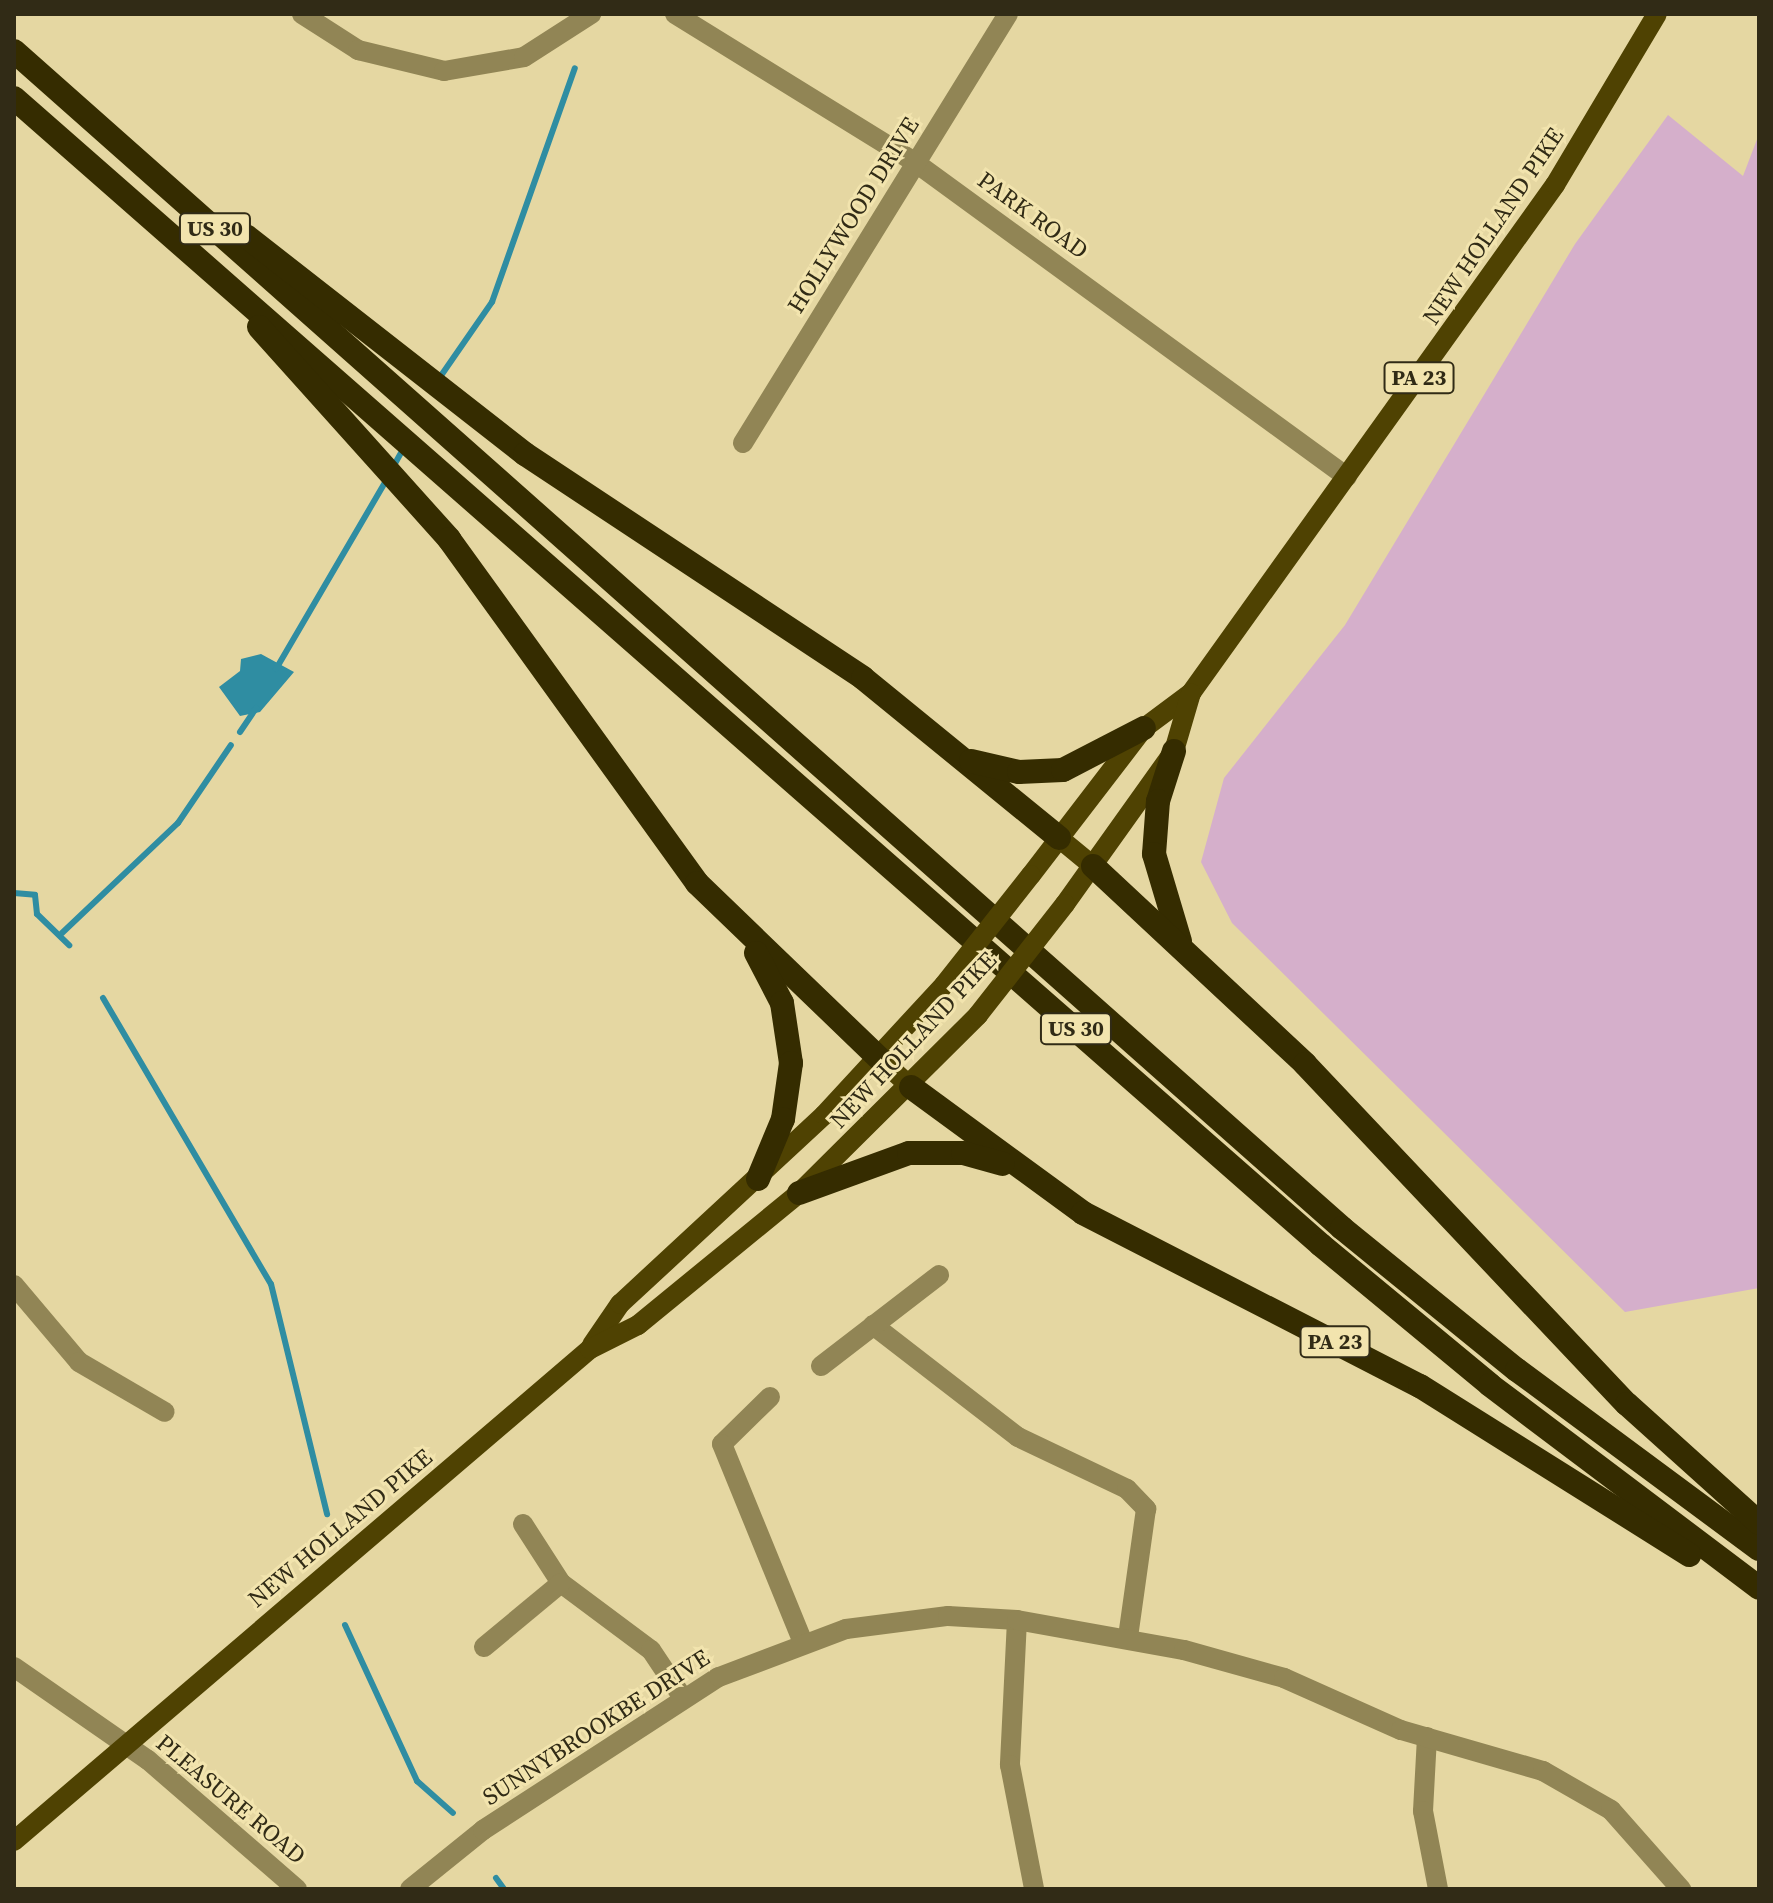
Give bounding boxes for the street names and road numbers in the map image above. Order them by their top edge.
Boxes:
street label: HOLLYWOOD DRIVE [781,112,925,318]
street label: NEW HOLLAND PIKE [1416,122,1570,330]
street label: PARK ROAD [972,165,1094,265]
road number: US 30 [177,211,253,247]
road number: PA 23 [1383,360,1455,396]
street label: NEW HOLLAND PIKE [823,945,1003,1135]
road number: US 30 [1038,1011,1114,1047]
road number: PA 23 [1299,1324,1371,1360]
street label: NEW HOLLAND PIKE [242,1442,438,1614]
street label: SUNNYBROOKBE DRIVE [477,1643,715,1811]
street label: PLEASURE ROAD [150,1728,312,1870]

